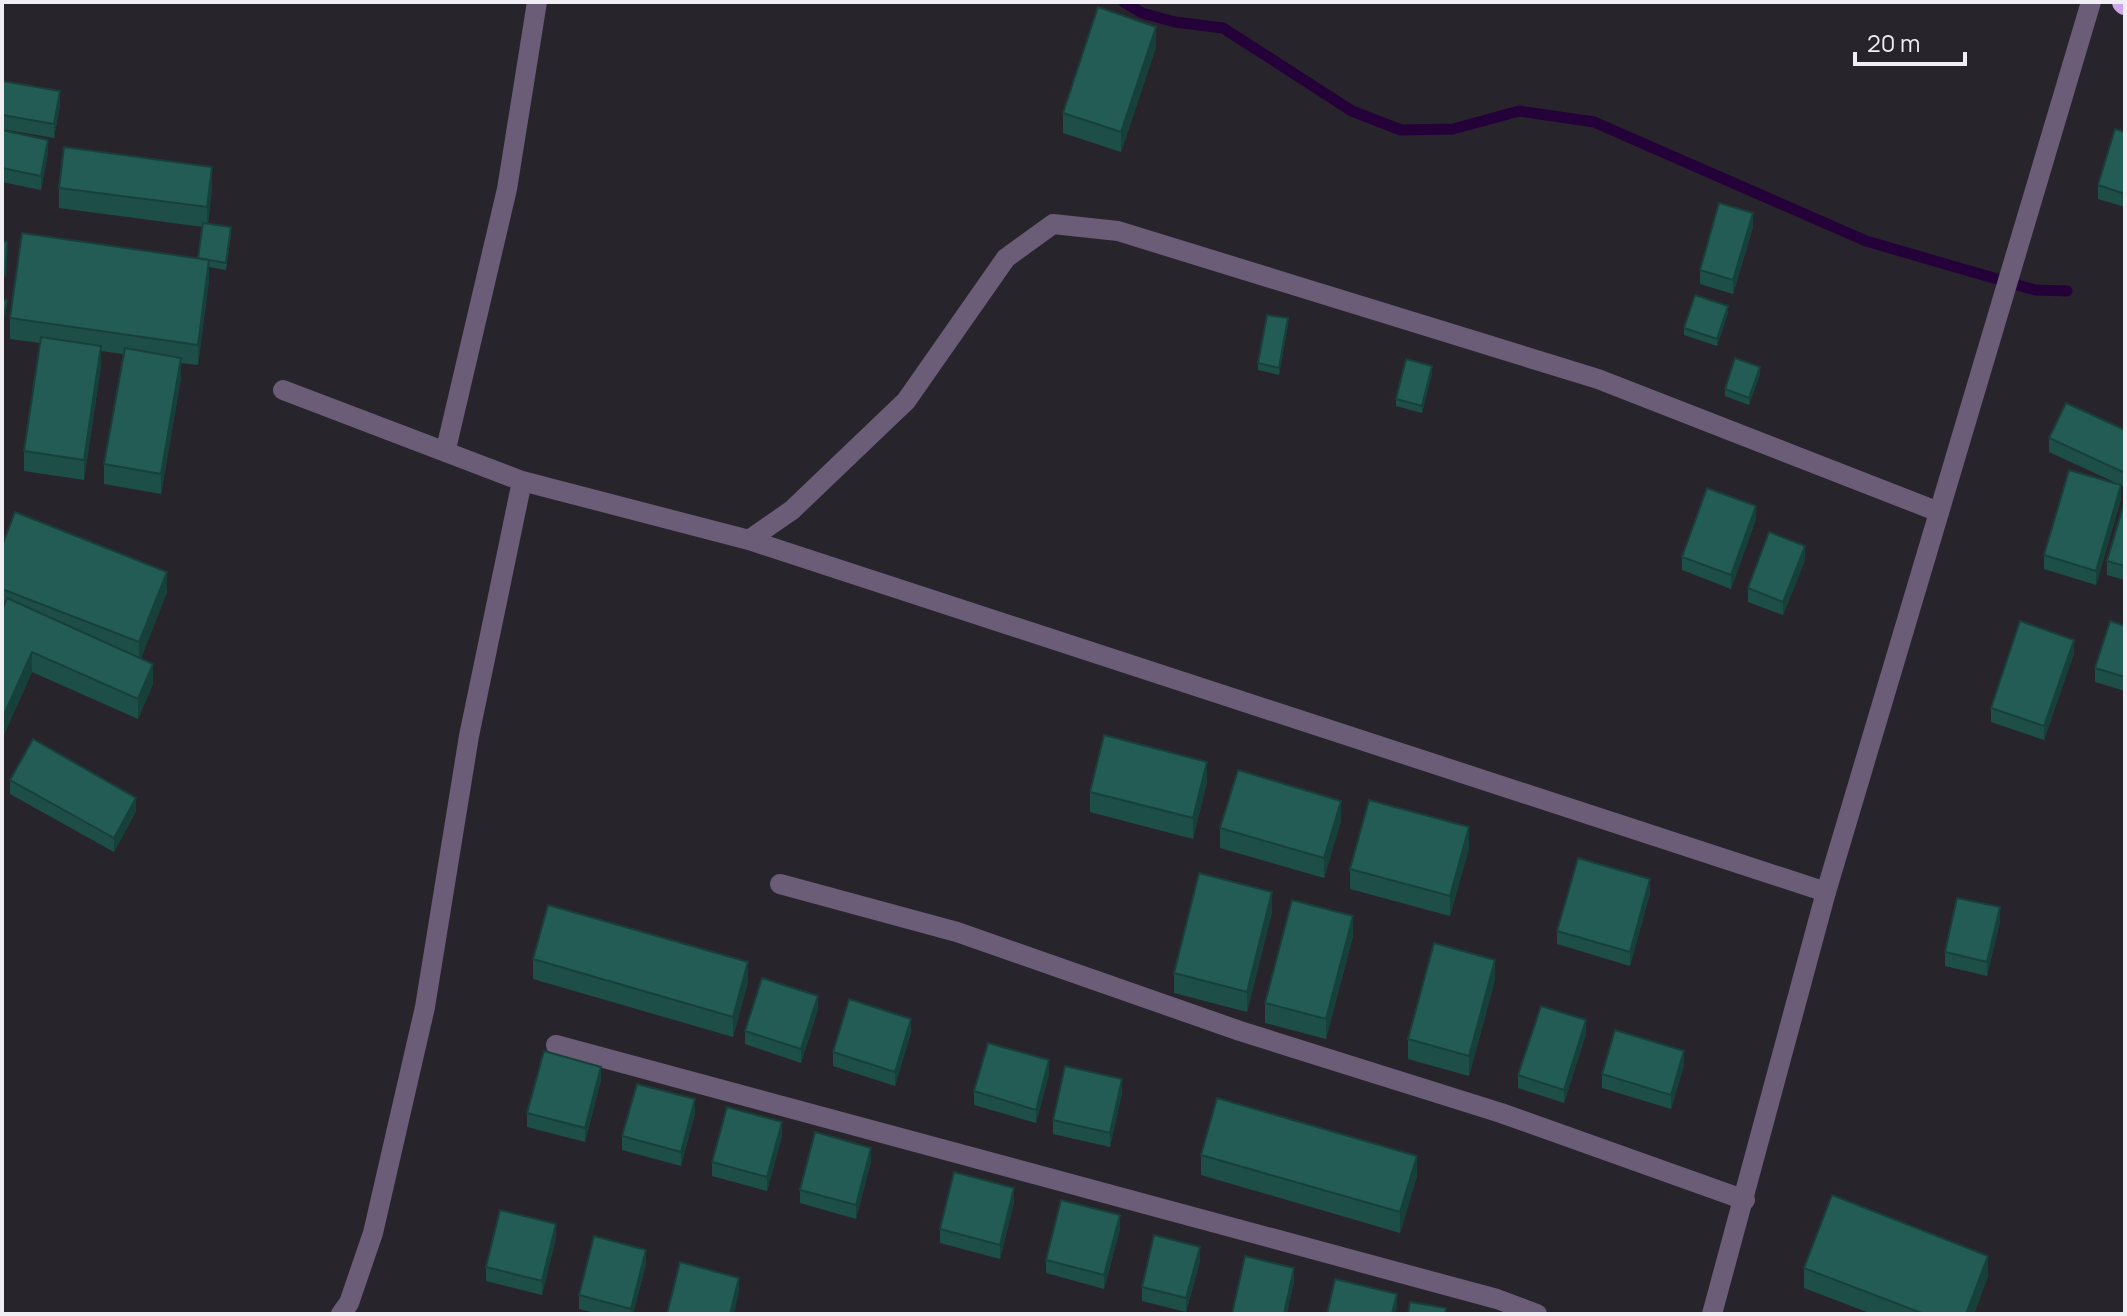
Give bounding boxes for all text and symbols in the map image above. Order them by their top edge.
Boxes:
scale bar [1855,16,1965,66]
text: 20 m [1867,26,1920,59]

